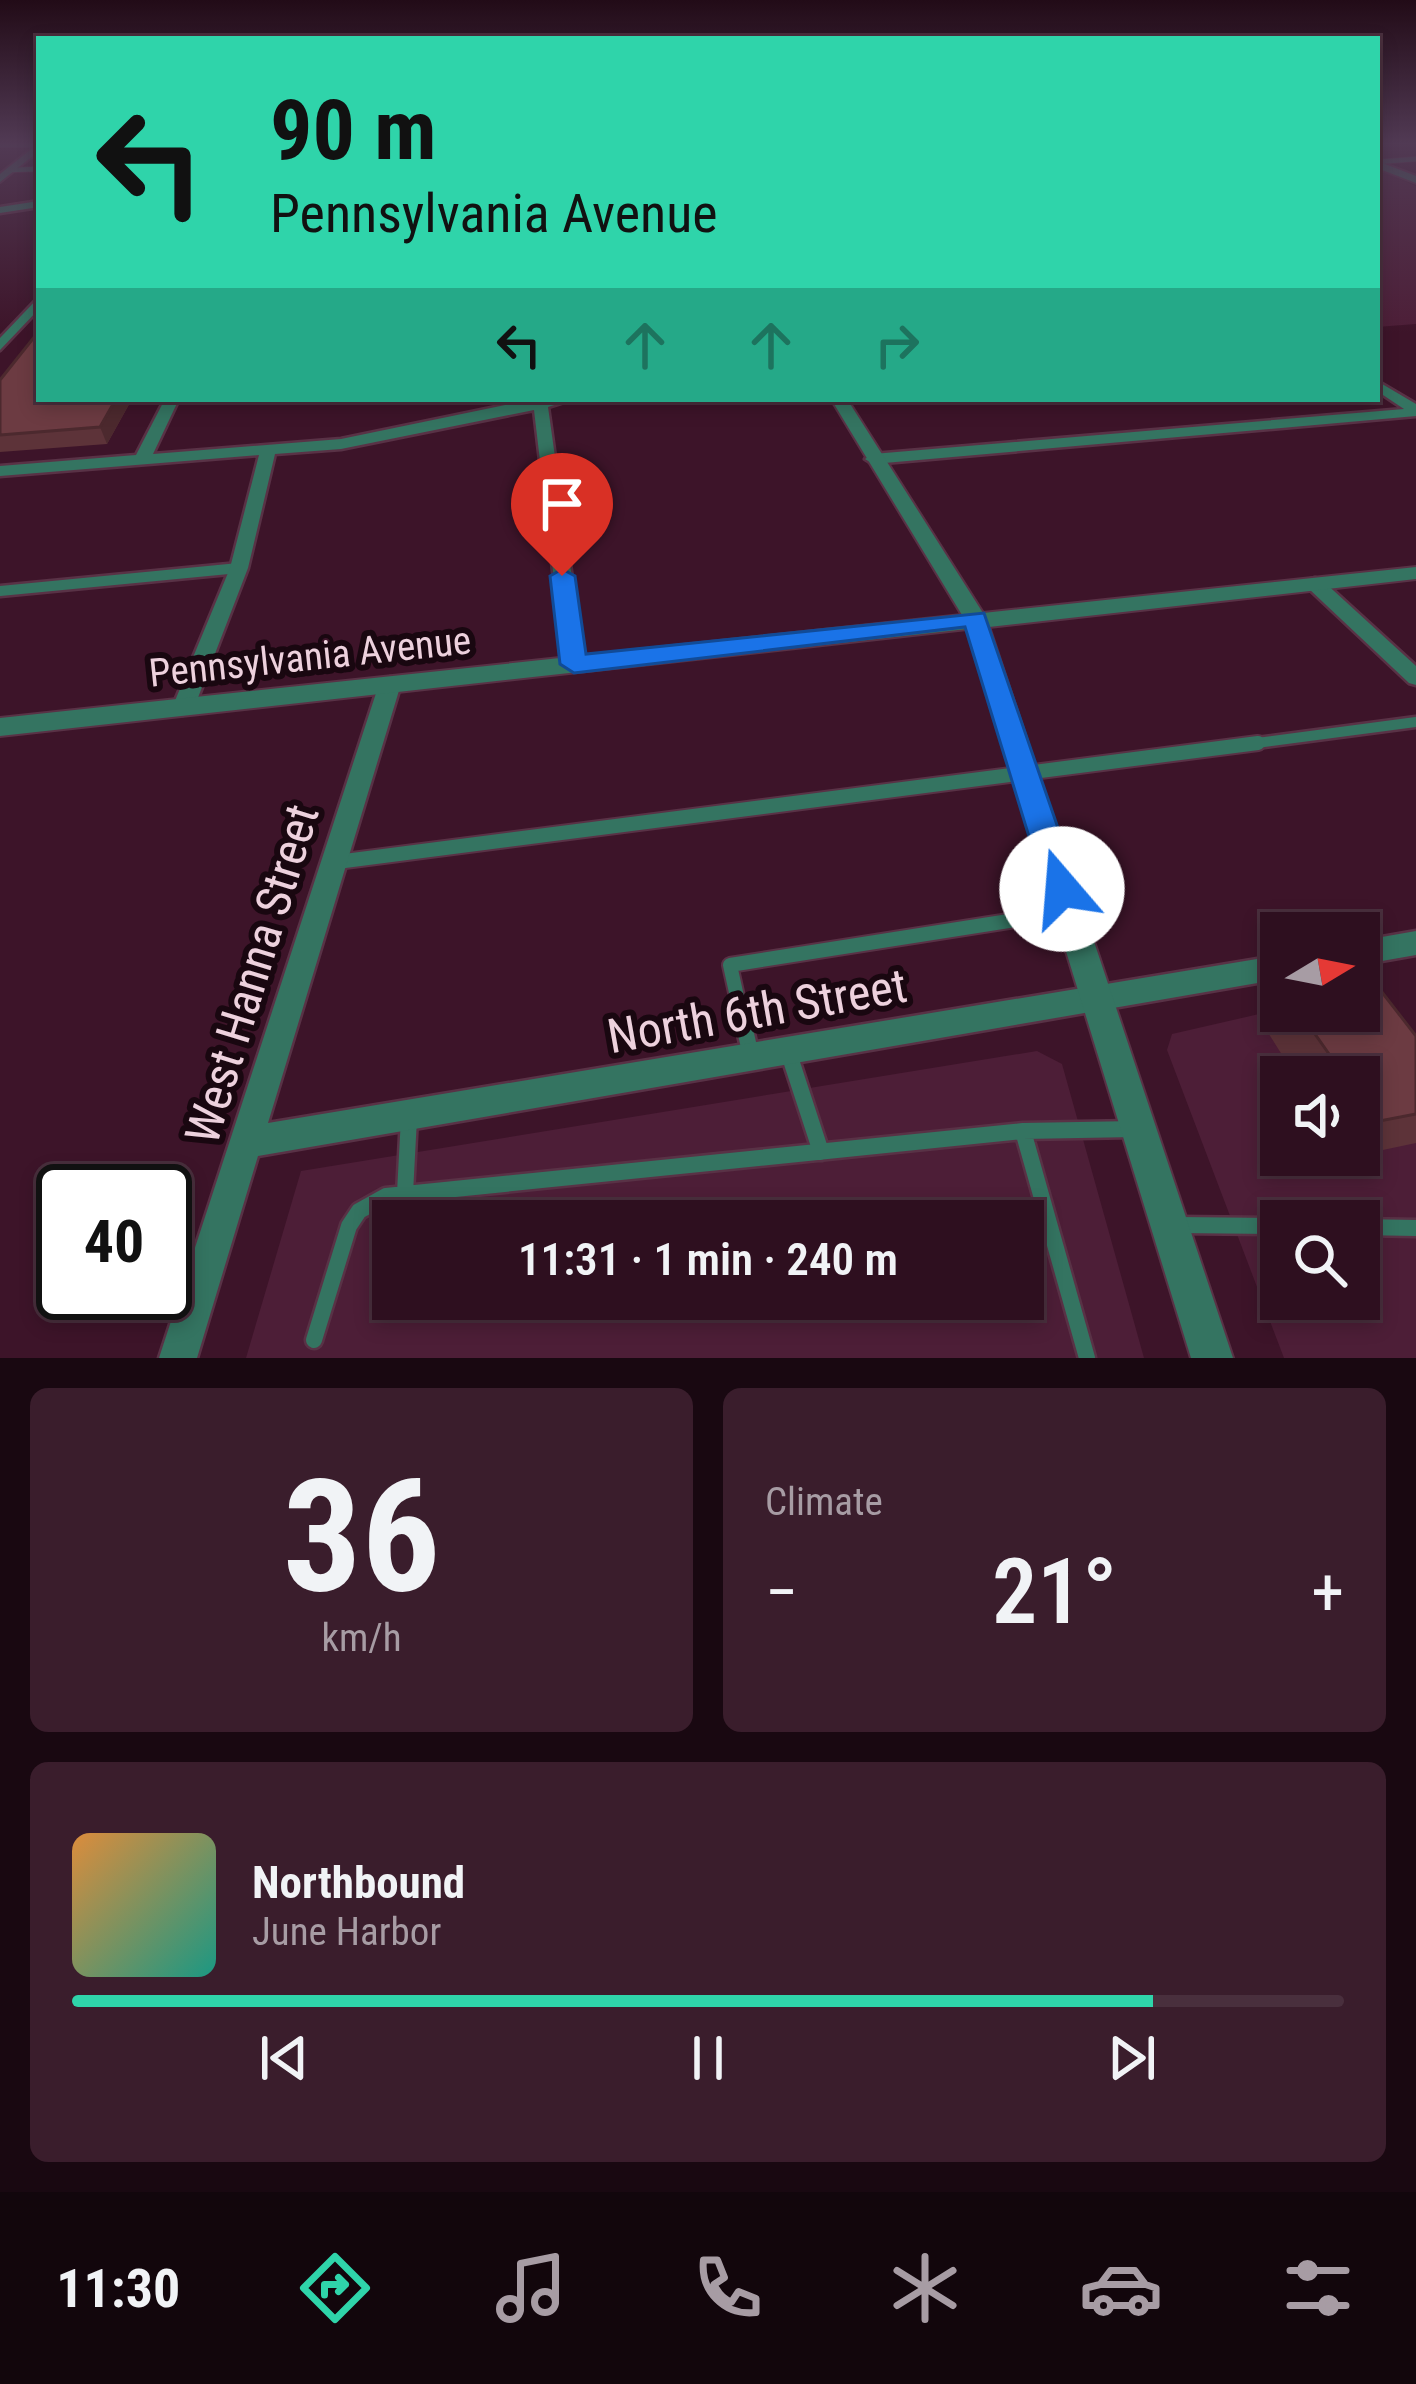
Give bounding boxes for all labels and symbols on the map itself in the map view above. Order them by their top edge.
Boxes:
pin [511,453,613,576]
street label: Pennsylvania Avenue [147,617,473,697]
street label: West Hanna Street [173,798,331,1150]
position arrow [999,826,1125,952]
north arrow [1260,912,1380,1032]
street label: North 6th Street [603,957,911,1065]
speed limit sign: 40 [36,1164,192,1320]

